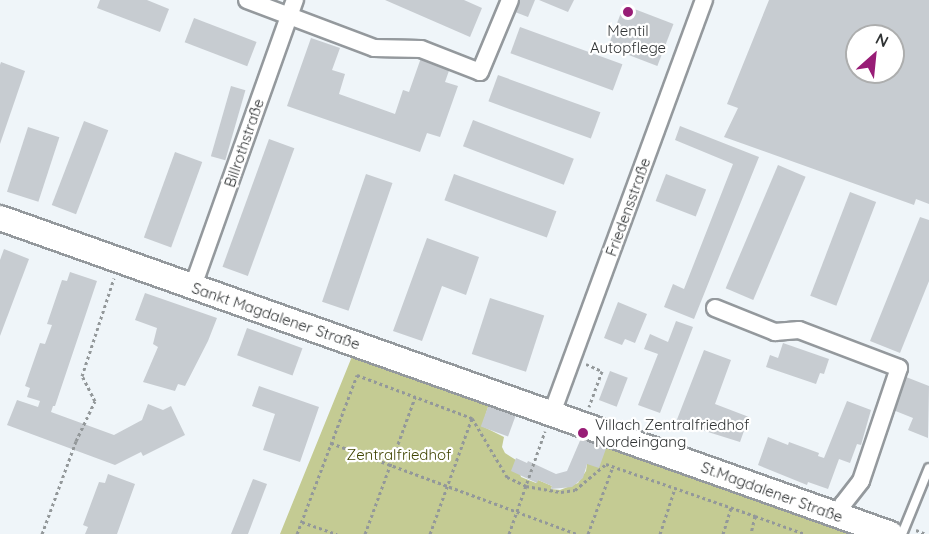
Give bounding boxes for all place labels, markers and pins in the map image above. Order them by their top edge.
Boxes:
marker: Mentil Autopflege [621,5,635,19]
place label: Mentil Autopflege [590,21,666,56]
place label: Villach Zentralfriedhof Nordeingang [595,415,749,450]
marker: Villach Zentralfriedhof Nordeingang [576,426,590,440]

